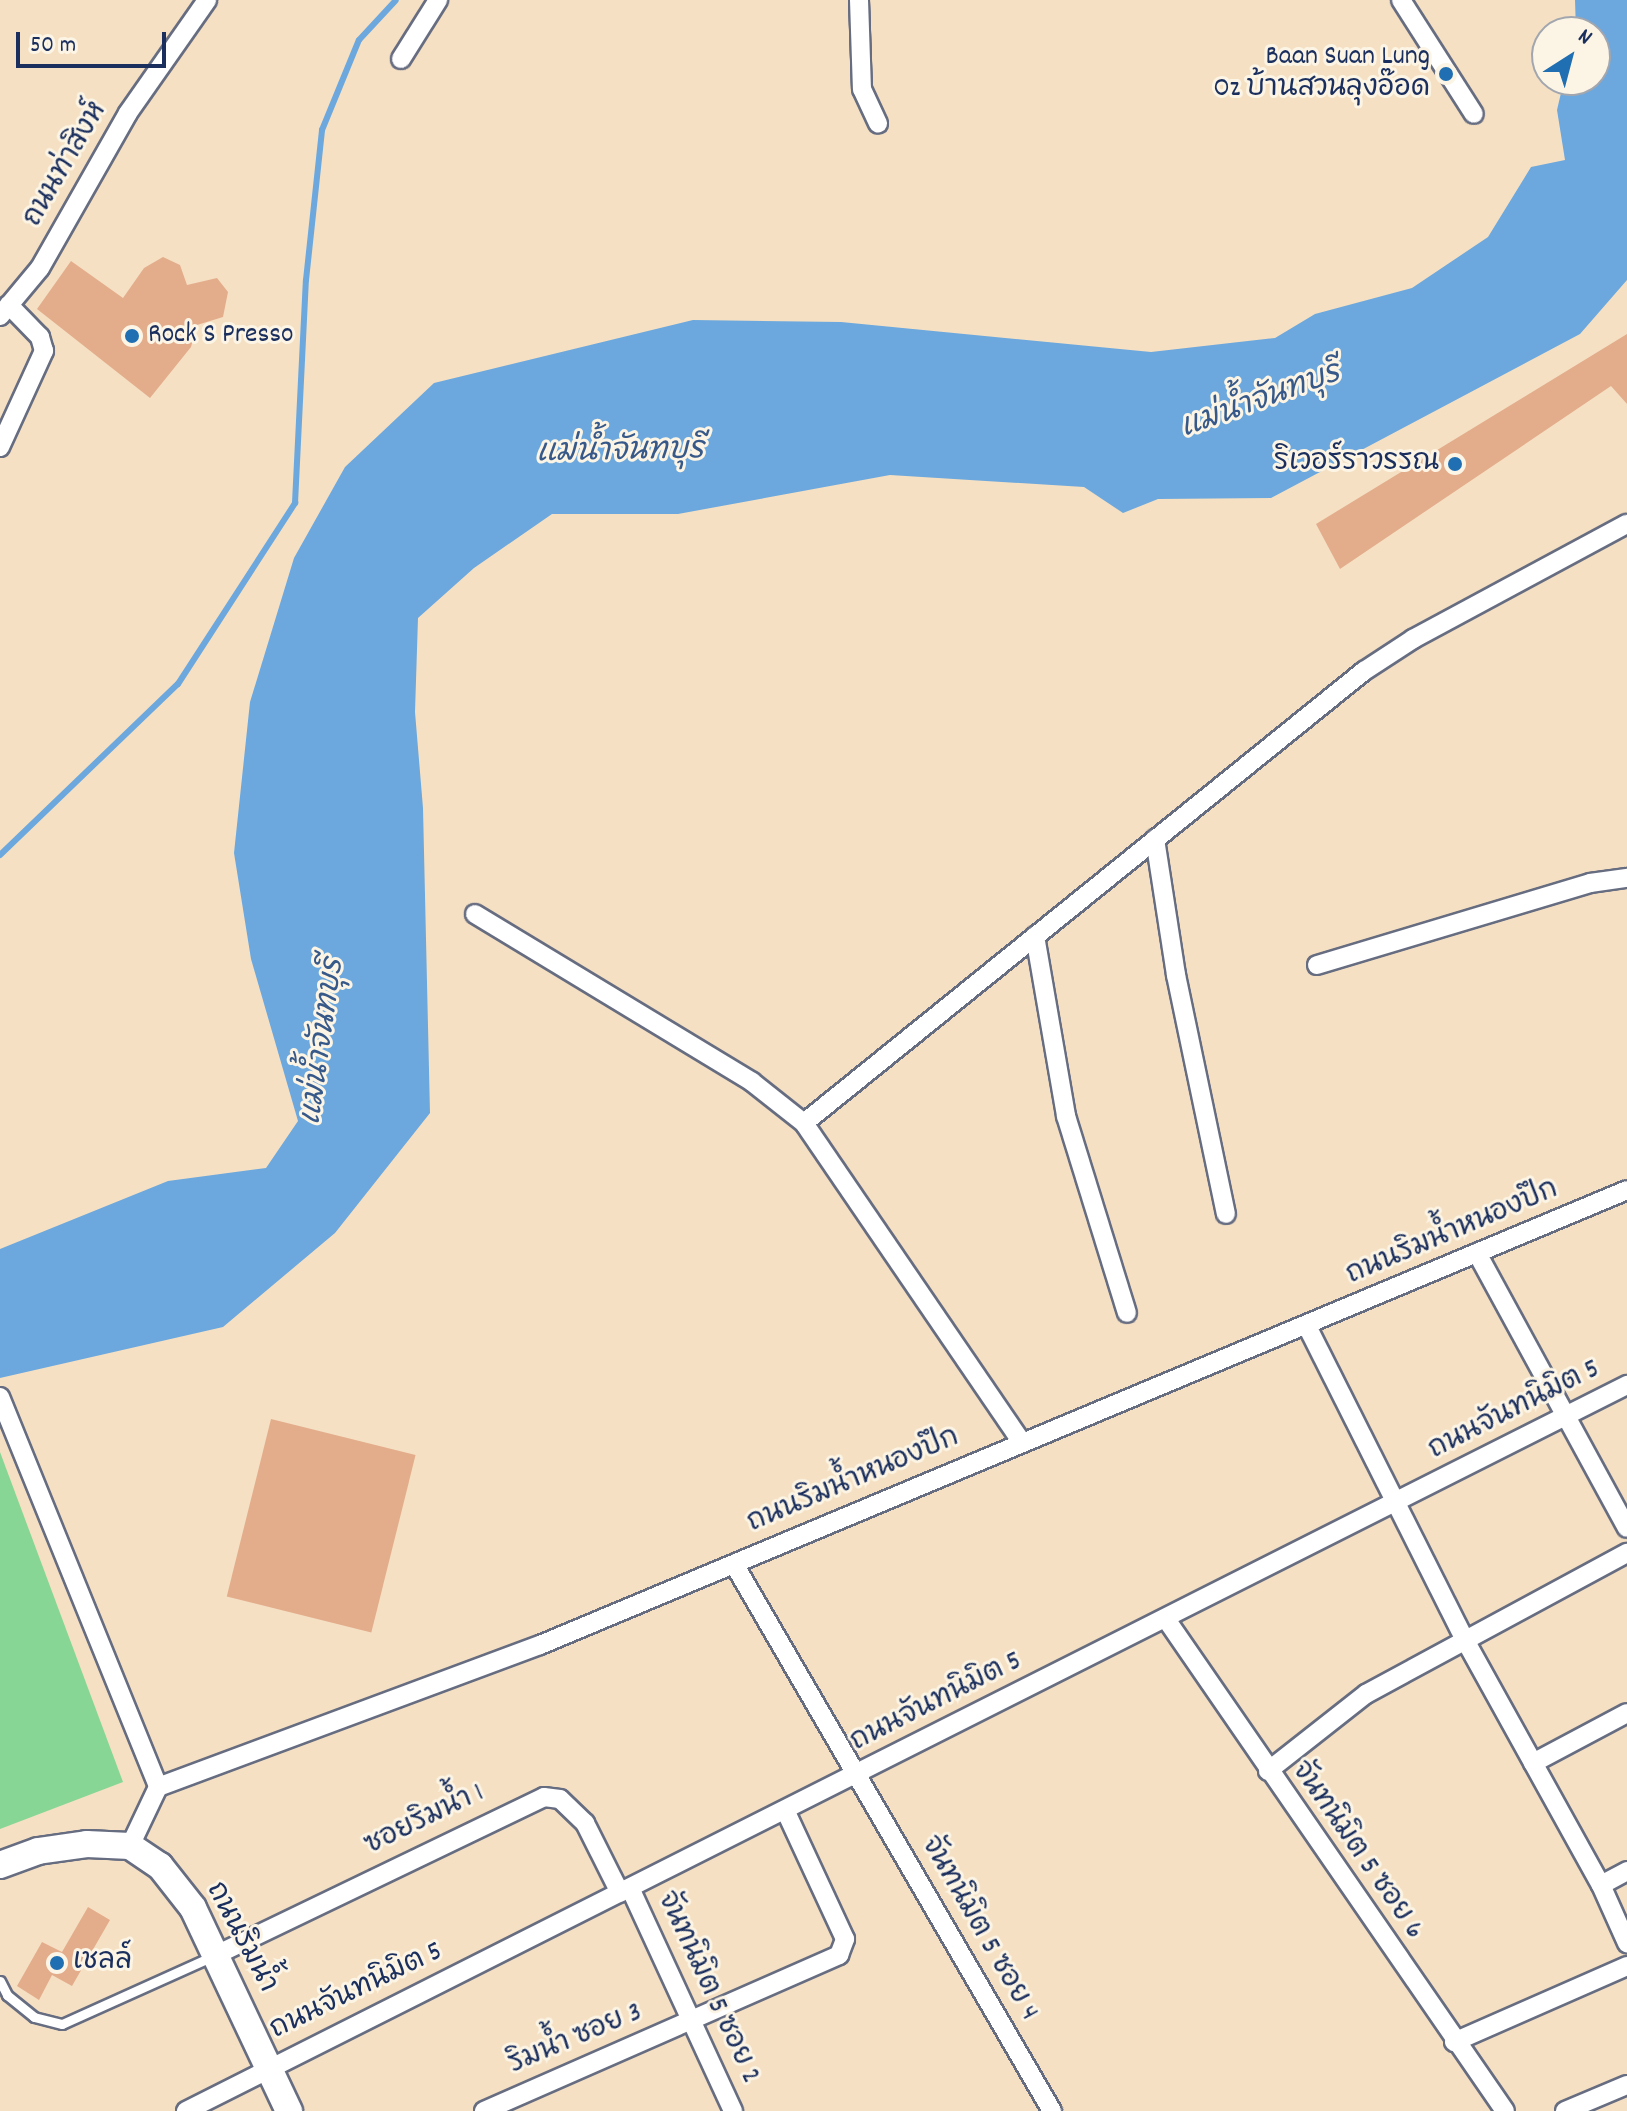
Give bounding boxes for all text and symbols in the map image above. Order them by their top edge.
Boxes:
scale bar [20,16,170,66]
north arrow [1531,16,1611,96]
text: N [1571,22,1598,54]
text: 50 m [30,29,76,63]
place label: Baan Suan Lung Oz บ้านสวนลุงอ๊อด [1213,41,1430,107]
marker: Baan Suan Lung Oz บ้านสวนลุงอ๊อด [1437,65,1455,83]
street label: ถนนท่าสิงห์ [18,96,116,234]
place label: Rock S Presso [148,319,293,353]
marker: Rock S Presso [123,327,141,345]
water label: แม่น้ำจันทบุรี [1176,357,1346,449]
water label: แม่น้ำจันทบุรี [536,435,704,473]
place label: ริเวอร์ราวรรณ [1274,447,1439,481]
marker: ริเวอร์ราวรรณ [1446,455,1464,473]
water label: แม่น้ำจันทบุรี [296,957,354,1127]
street label: ถนนริมน้ำหนองปึก [1342,1174,1564,1294]
street label: ถนนจันทนิมิต 5 [1424,1353,1606,1469]
street label: ถนนริมน้ำหนองปึก [743,1422,965,1542]
street label: ถนนจันทนิมิต 5 [846,1645,1028,1761]
street label: จันทนิมิต 5 ซอย 6 [1282,1756,1430,1946]
street label: ซอยริมน้ำ 1 [360,1778,490,1864]
street label: จันทนิมิต 5 ซอย 4 [912,1831,1044,2027]
street label: ถนนริมน้ำ [197,1877,283,1999]
street label: จันทนิมิต 5 ซอย 2 [648,1887,766,2089]
street label: ถนนจันทนิมิต 5 [265,1936,449,2048]
place label: เชลล์ [73,1946,132,1980]
marker: เชลล์ [48,1954,66,1972]
street label: ริมน้ำ ซอย 3 [504,1997,648,2083]

